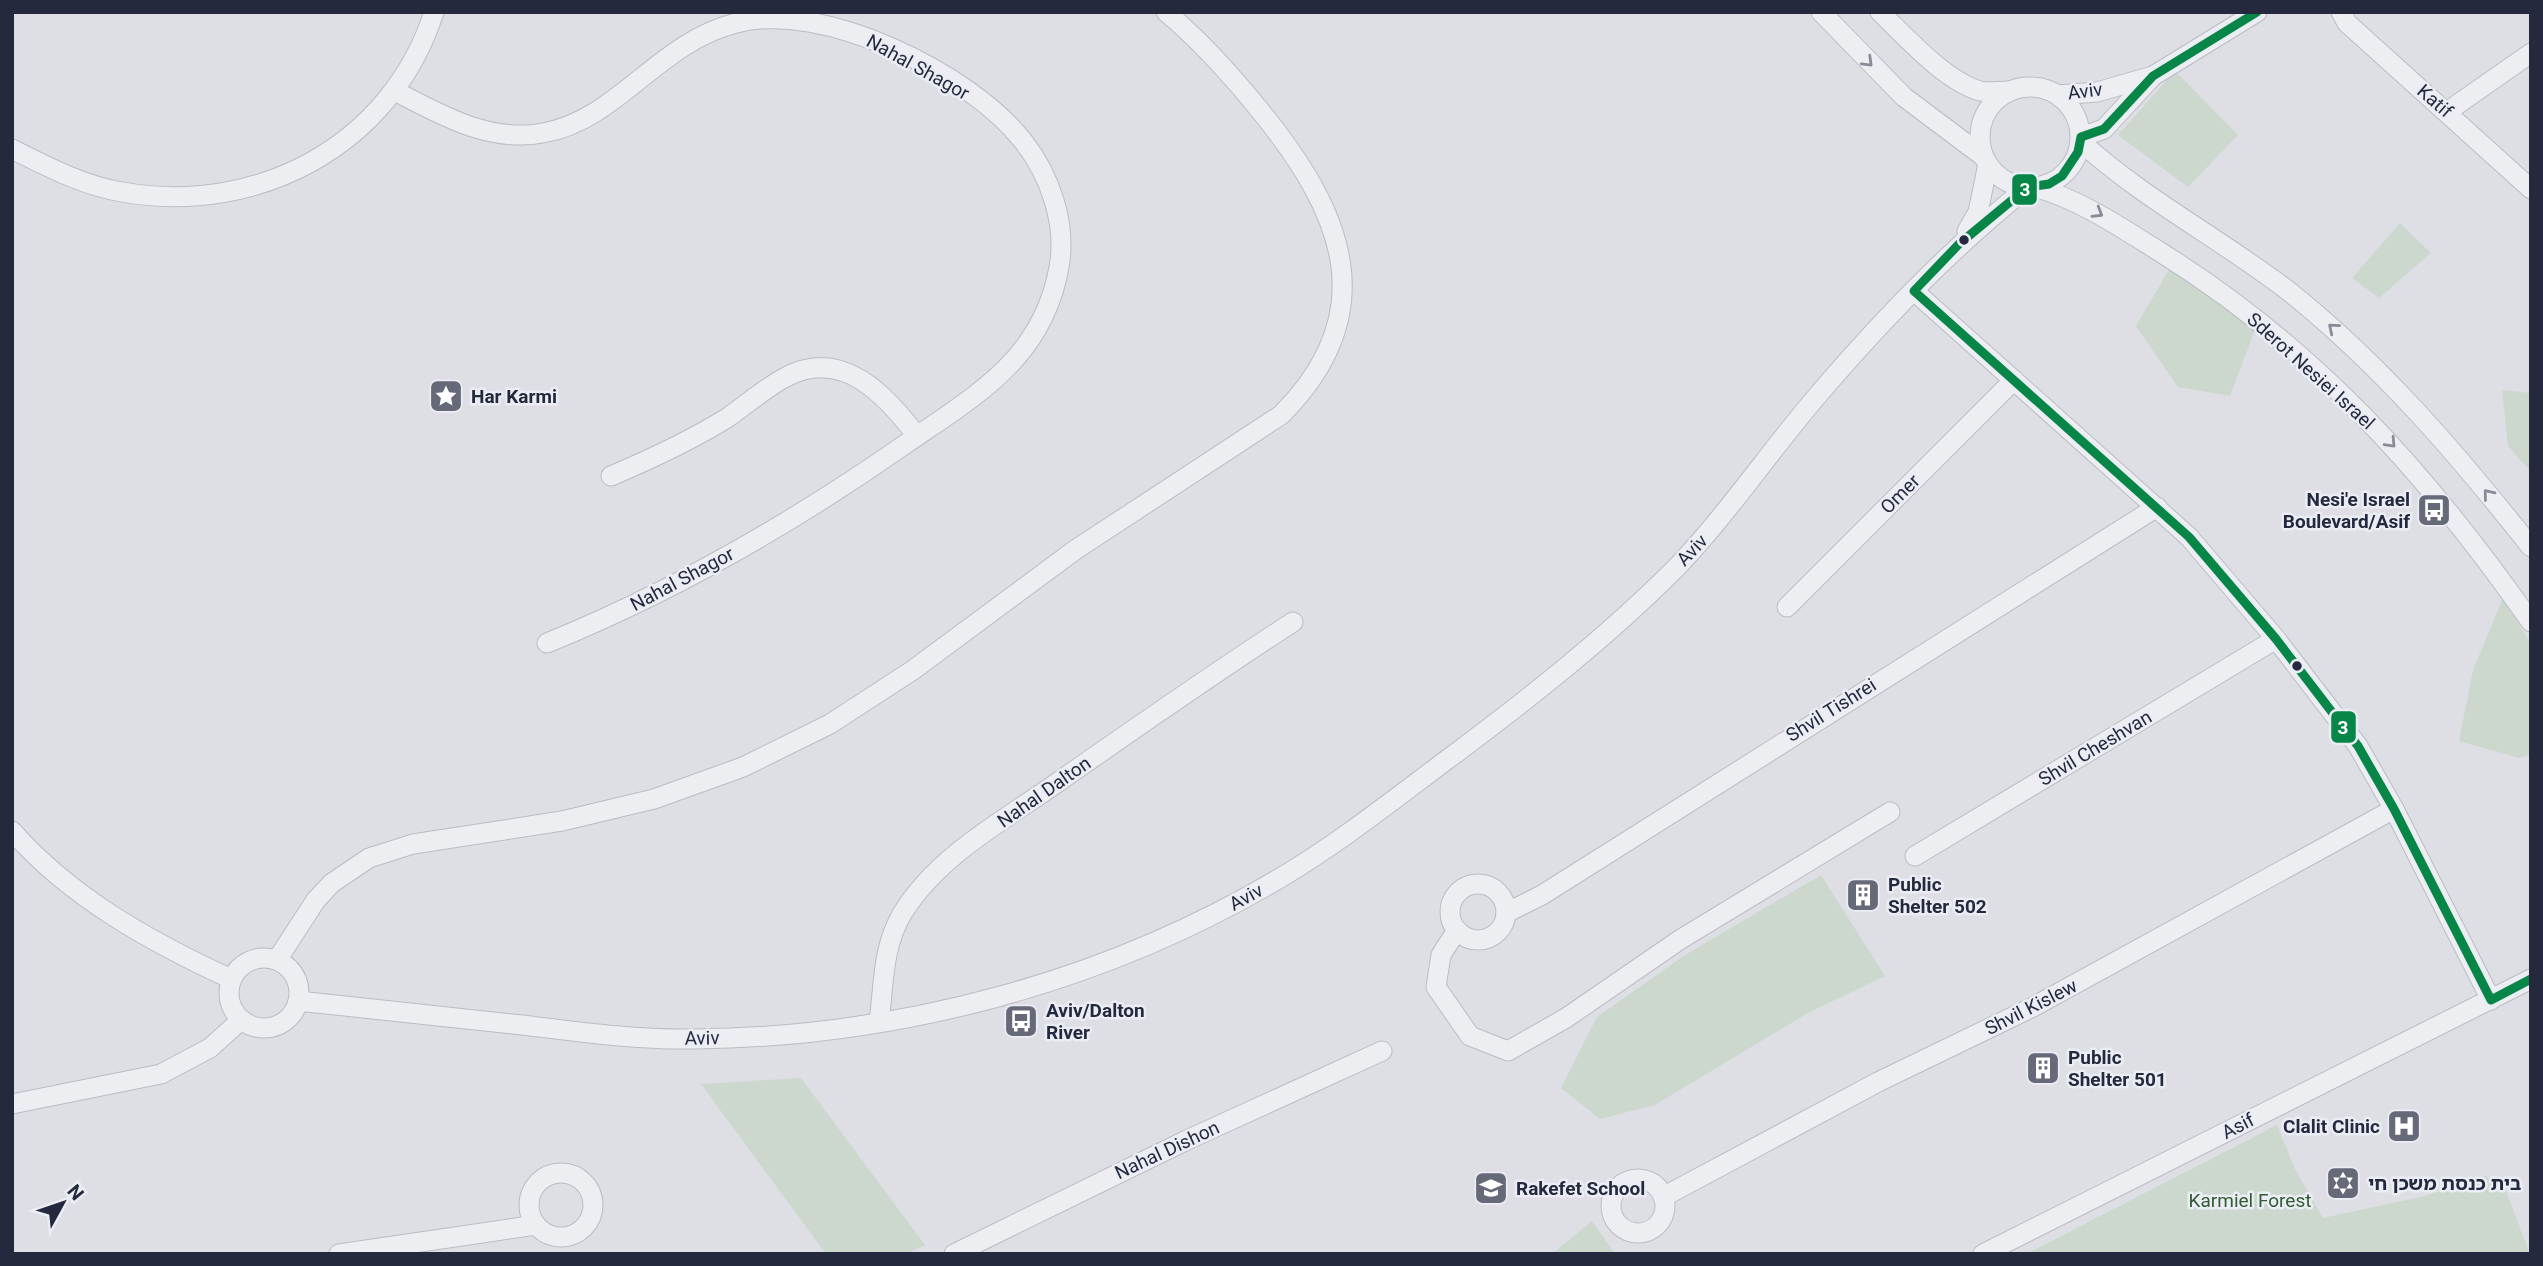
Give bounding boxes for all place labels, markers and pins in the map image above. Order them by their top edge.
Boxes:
unlabelled marker [1957,233,1971,247]
place icon: Har Karmi [427,377,465,415]
place label: Har Karmi [471,385,557,408]
place label: Nesi'e Israel Boulevard/Asif [2283,488,2410,533]
bus stop icon: Nesi'e Israel Boulevard/Asif [2415,491,2453,529]
unlabelled marker [2290,659,2304,673]
place label: Public Shelter 502 [1888,873,1987,918]
building icon: Public Shelter 502 [1844,876,1882,914]
place label: Aviv/Dalton River [1046,999,1145,1044]
bus stop icon: Aviv/Dalton River [1002,1002,1040,1040]
place label: Public Shelter 501 [2068,1046,2167,1091]
building icon: Public Shelter 501 [2024,1049,2062,1087]
hospital icon: Clalit Clinic [2385,1107,2423,1145]
place label: Clalit Clinic [2283,1115,2380,1138]
synagogue icon: בית כנסת משכן חי [2324,1164,2362,1202]
school or university icon: Rakefet School [1472,1169,1510,1207]
place label: בית כנסת משכן חי [2368,1172,2521,1195]
place label: Rakefet School [1516,1177,1645,1200]

